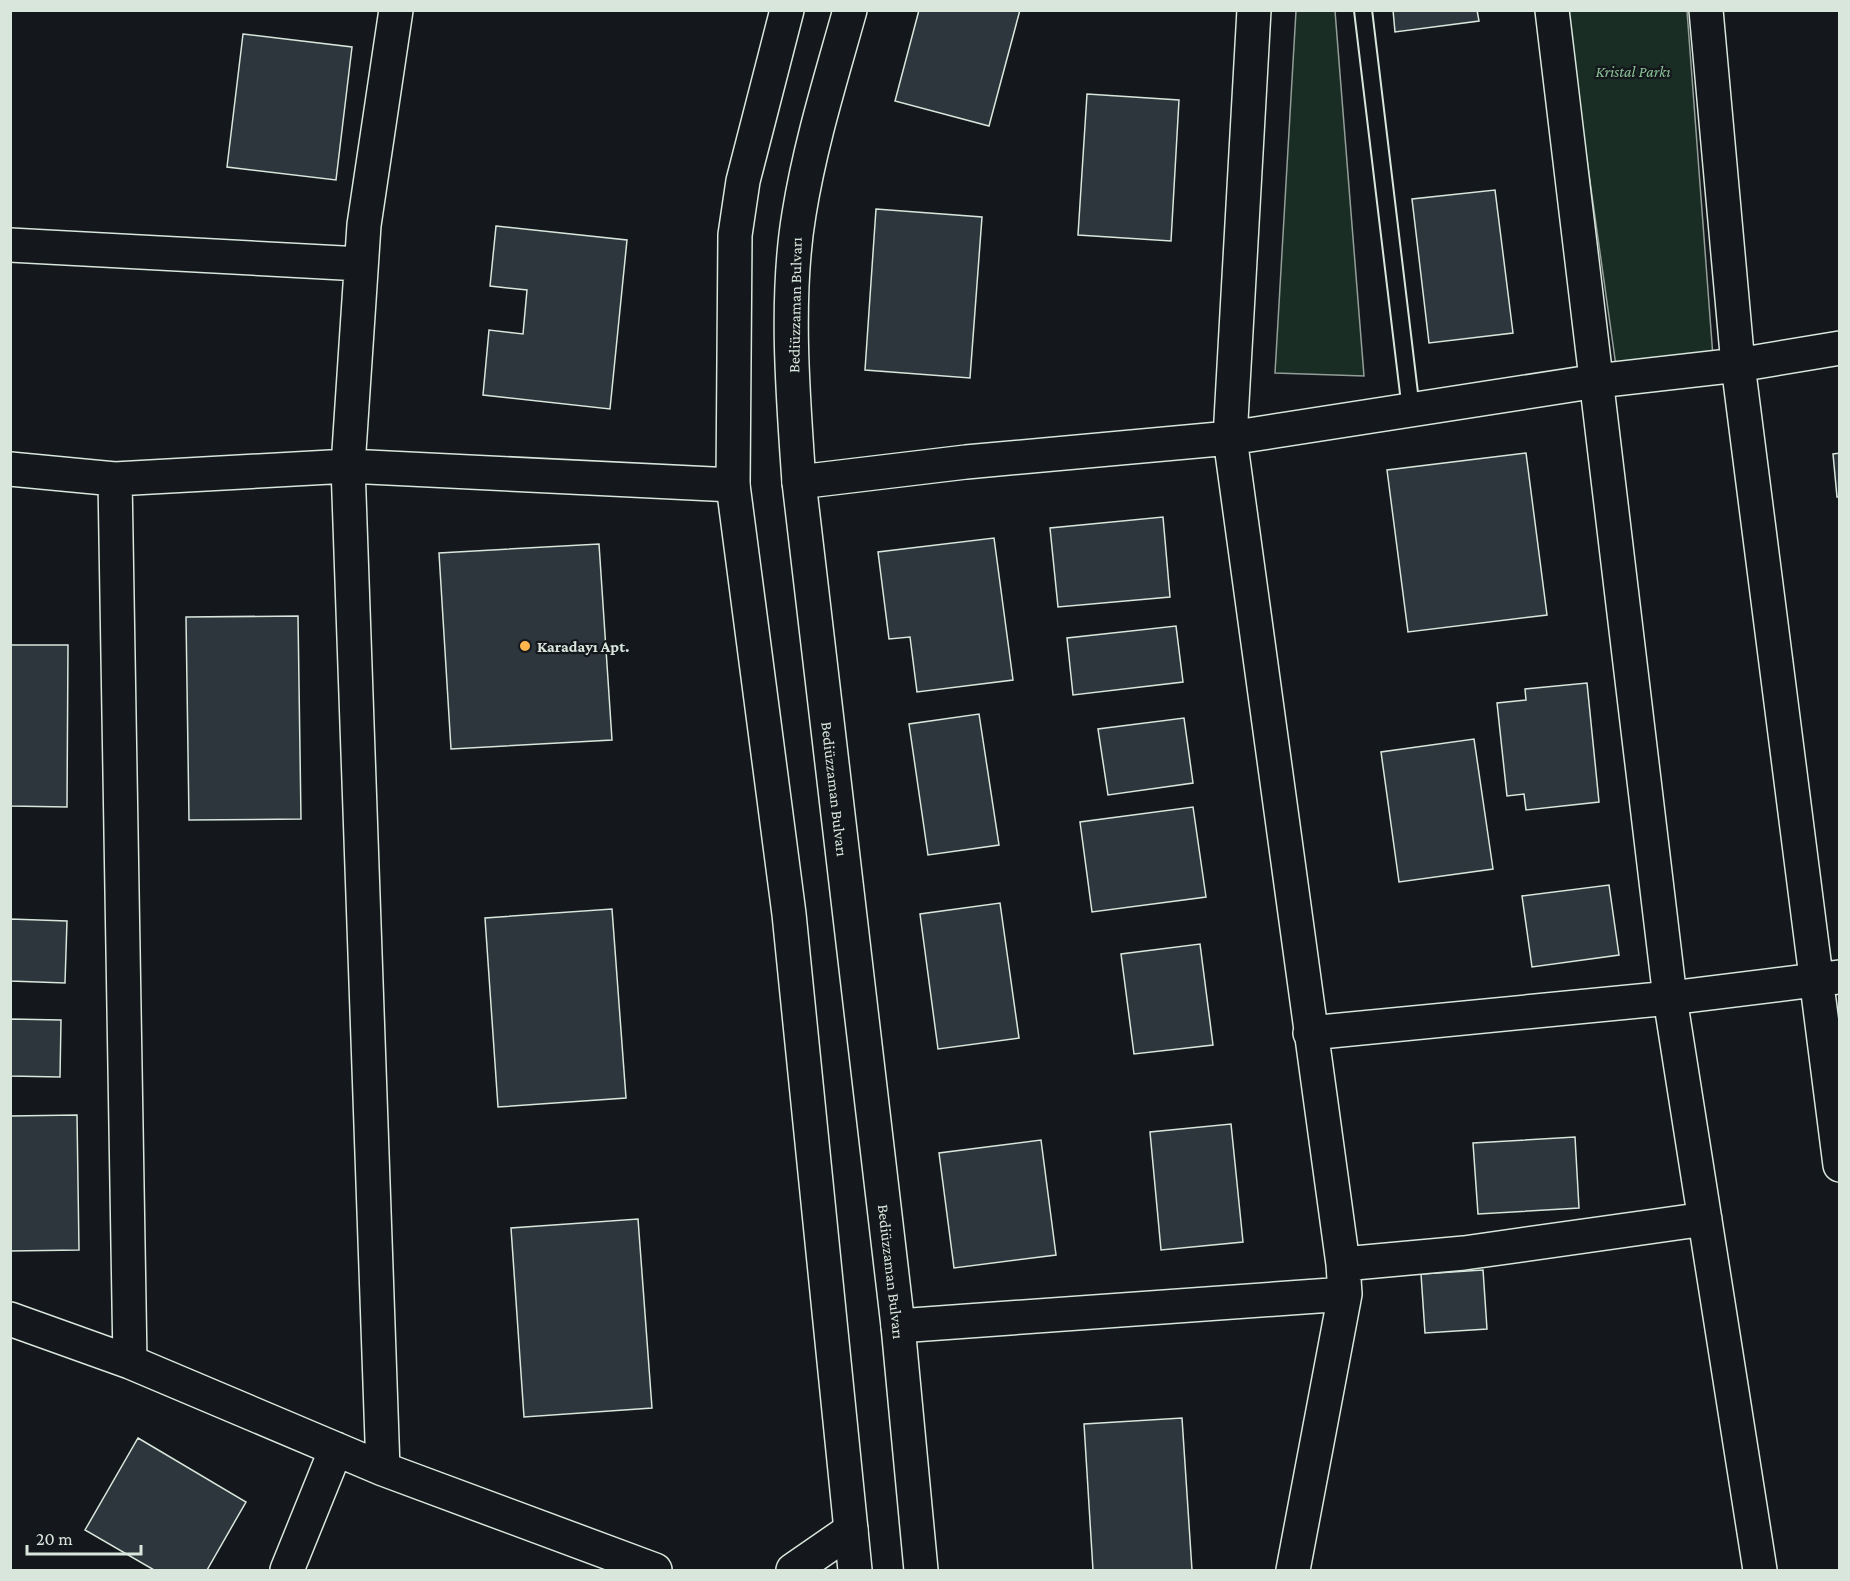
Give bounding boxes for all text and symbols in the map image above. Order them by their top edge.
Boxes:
park label: Kristal Parkı [1596,63,1670,80]
street label: Bediüzzaman Bulvarı [785,237,805,373]
place label: Karadayı Apt. [537,638,629,655]
marker: Karadayı Apt. [518,639,532,653]
street label: Bediüzzaman Bulvarı [819,721,851,857]
street label: Bediüzzaman Bulvarı [875,1203,908,1340]
scale bar [27,1518,141,1556]
text: 20 m [36,1529,73,1549]

